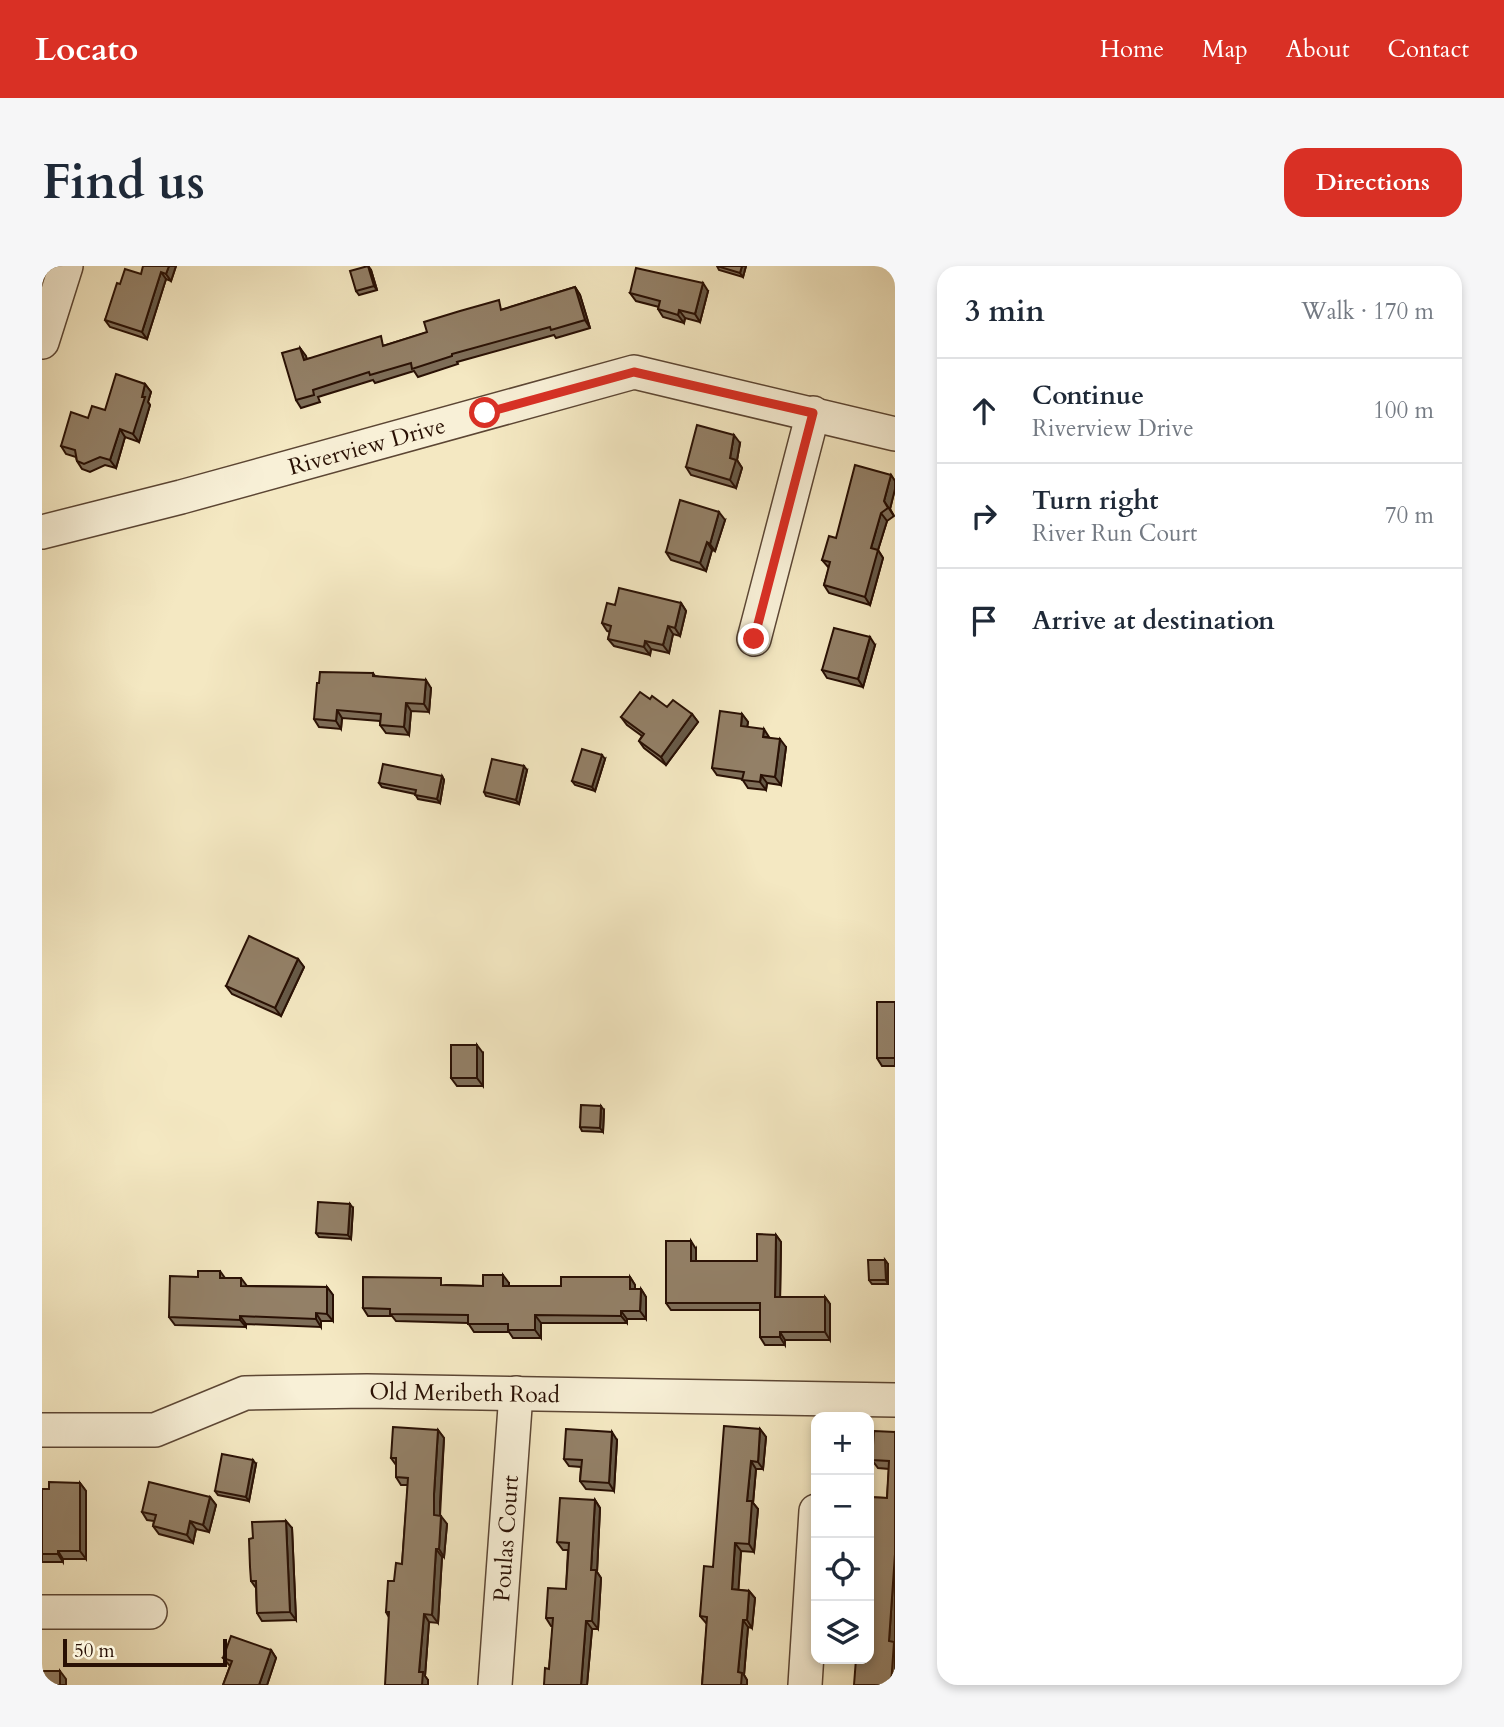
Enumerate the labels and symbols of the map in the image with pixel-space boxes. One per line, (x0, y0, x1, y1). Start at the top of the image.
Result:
route start (469, 397, 500, 428)
street label: Riverview Drive (285, 410, 449, 483)
route end (738, 623, 769, 654)
street label: Old Meribeth Road (369, 1376, 561, 1410)
street label: Poulas Court (486, 1474, 526, 1603)
scale bar (63, 1636, 228, 1668)

